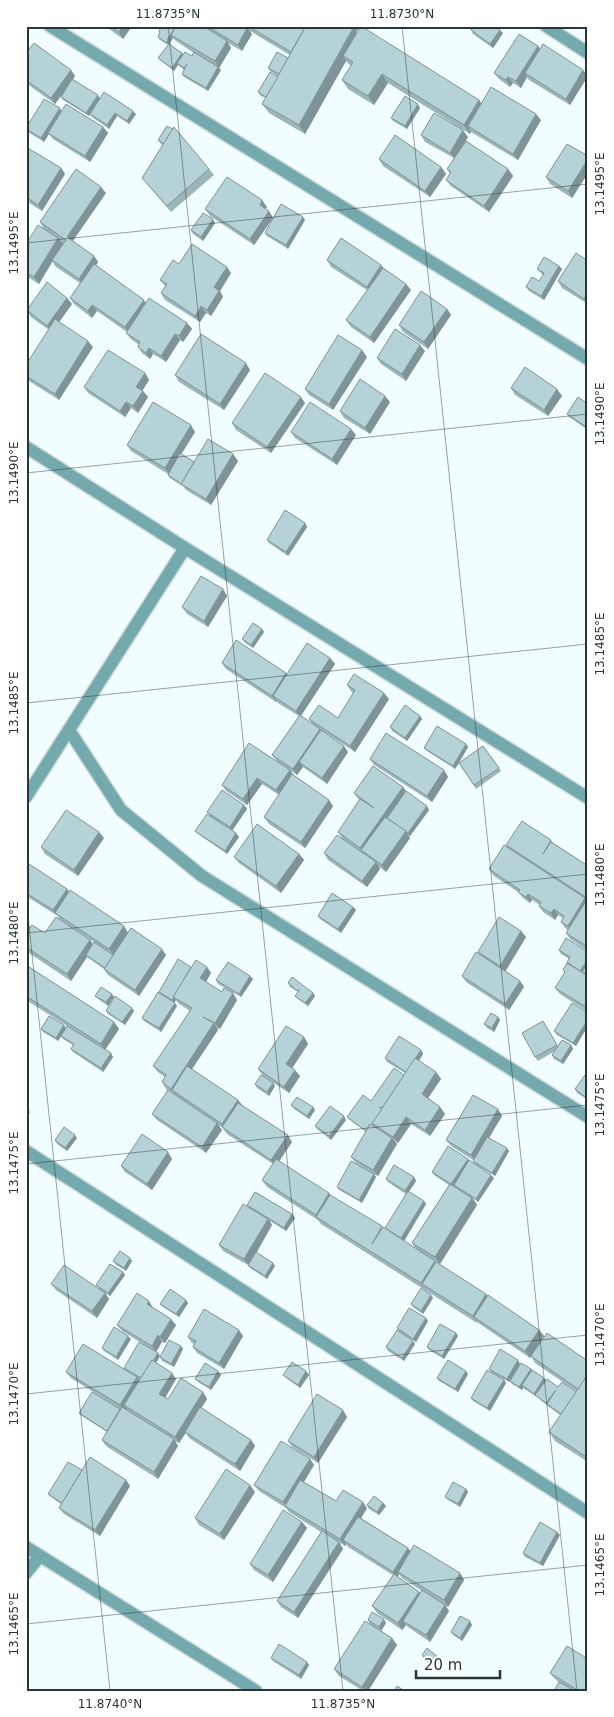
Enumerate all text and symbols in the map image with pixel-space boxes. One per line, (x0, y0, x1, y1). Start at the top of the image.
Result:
text: 11.8735°N (136, 7, 200, 21)
text: 11.8730°N (370, 7, 434, 21)
text: 13.1495°E (593, 152, 607, 216)
text: 13.1495°E (7, 211, 21, 275)
text: 13.1490°E (593, 382, 607, 446)
text: 13.1490°E (7, 441, 21, 505)
text: 13.1485°E (593, 612, 607, 676)
text: 13.1485°E (7, 671, 21, 735)
text: 13.1480°E (593, 843, 607, 907)
text: 13.1480°E (7, 901, 21, 965)
text: 13.1475°E (593, 1073, 607, 1137)
text: 13.1475°E (7, 1131, 21, 1195)
text: 13.1470°E (593, 1303, 607, 1367)
text: 13.1470°E (7, 1362, 21, 1426)
text: 13.1465°E (593, 1533, 607, 1597)
text: 13.1465°E (7, 1592, 21, 1656)
scale bar (416, 1647, 500, 1679)
text: 20 m (424, 1656, 462, 1674)
text: 11.8740°N (78, 1697, 142, 1711)
text: 11.8735°N (311, 1697, 375, 1711)

